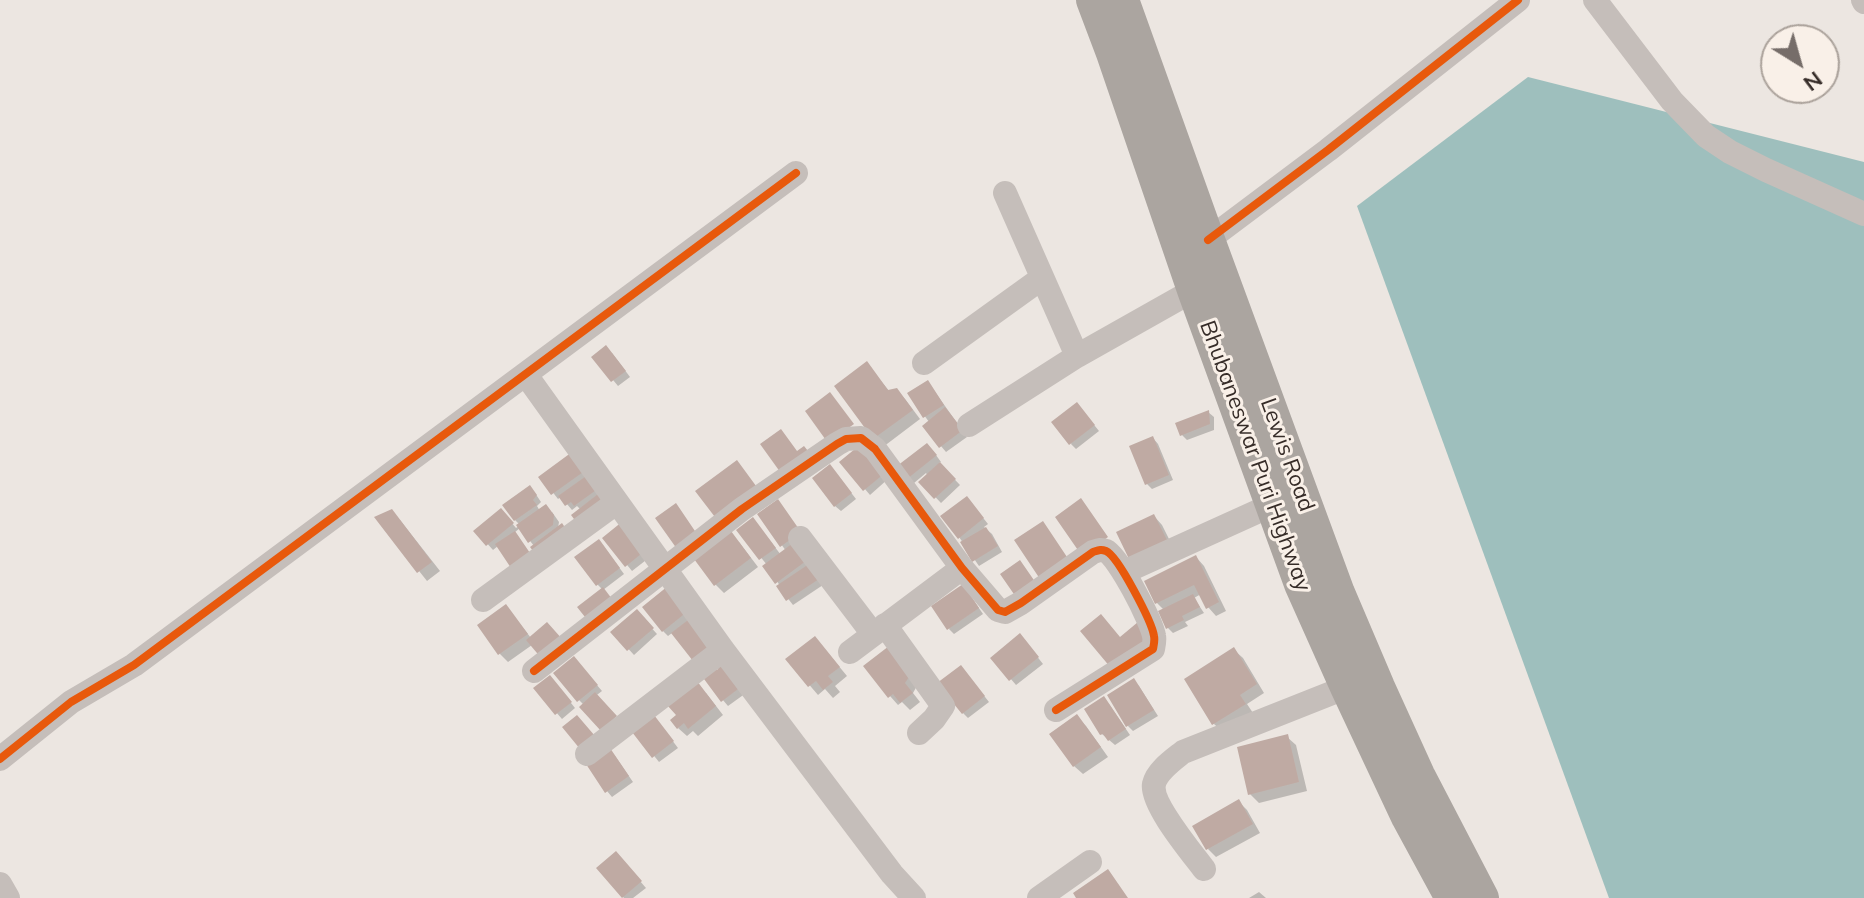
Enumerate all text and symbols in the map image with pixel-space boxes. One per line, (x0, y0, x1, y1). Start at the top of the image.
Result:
north arrow (1760, 24, 1840, 104)
text: N (1798, 65, 1828, 98)
street label: Bhubaneswar Puri Highway (1194, 317, 1316, 595)
street label: Lewis Road (1254, 395, 1320, 515)

